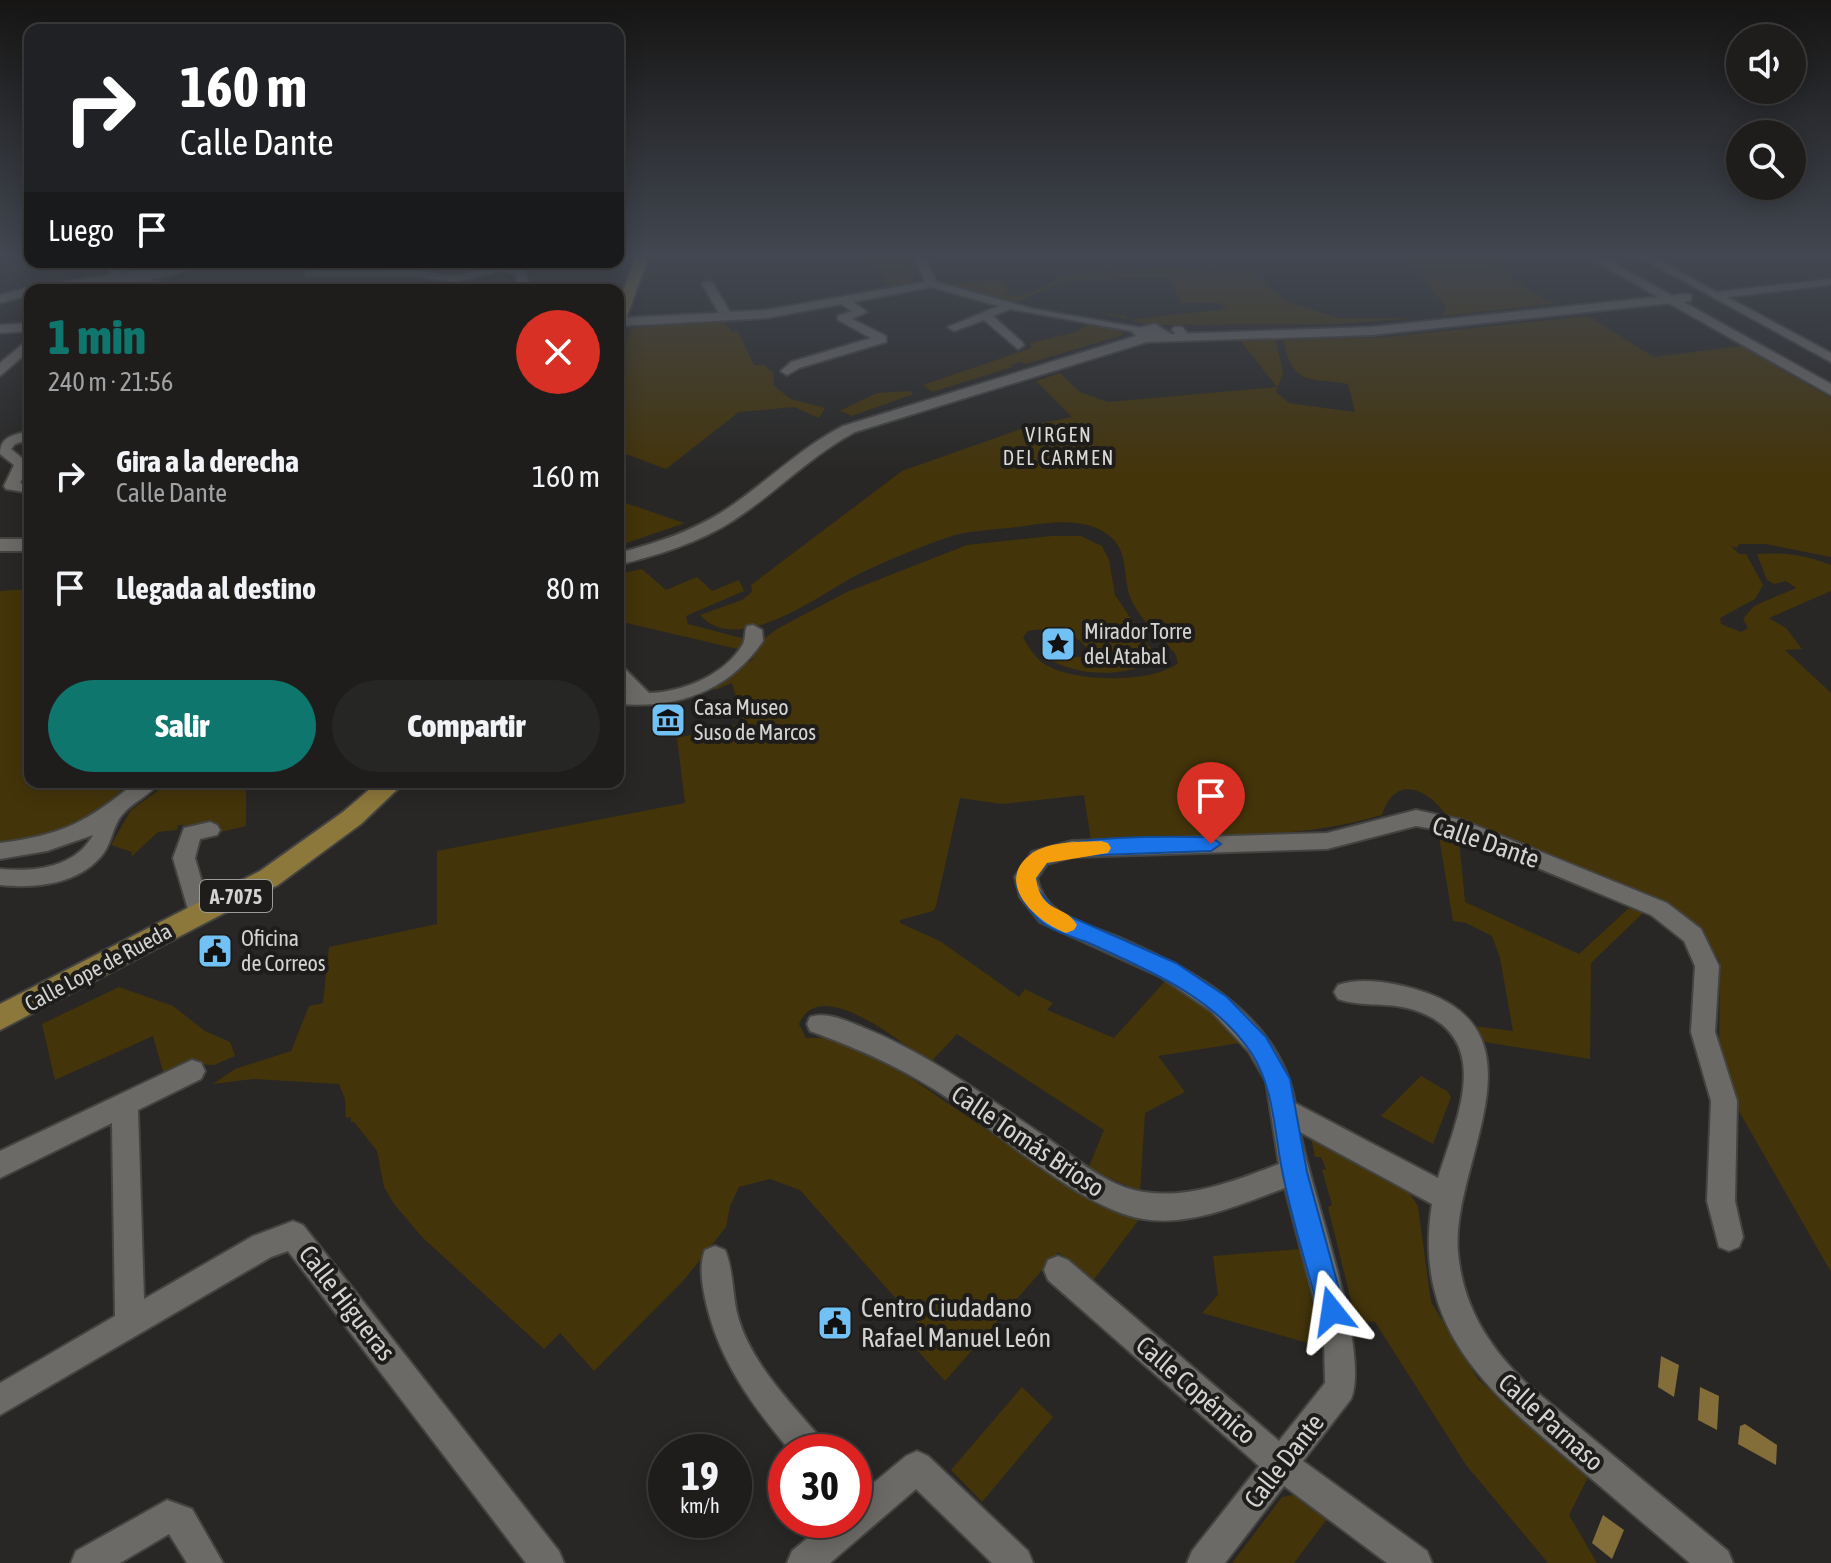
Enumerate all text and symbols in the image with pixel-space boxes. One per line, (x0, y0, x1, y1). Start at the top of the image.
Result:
map controls (1726, 24, 1806, 200)
button: sound (1726, 24, 1806, 104)
text: 160 m (180, 55, 307, 119)
icon: right (48, 56, 152, 160)
button: search (1726, 120, 1806, 200)
text: Calle Dante (180, 121, 334, 163)
icon: arrive (130, 208, 174, 252)
text: Luego (48, 213, 114, 247)
text: 1 min (48, 309, 146, 364)
button: close (516, 310, 600, 394)
text: 240 m · 21:56 (48, 367, 173, 397)
district label: VIRGEN DEL CARMEN (1003, 423, 1115, 469)
text: Gira a la derecha (116, 444, 299, 478)
icon: right (48, 454, 92, 498)
text: 160 m (532, 459, 600, 493)
text: Calle Dante (116, 478, 227, 508)
icon: arrive (48, 566, 92, 610)
text: Llegada al destino (116, 571, 316, 605)
text: 80 m (546, 571, 600, 605)
place label: Mirador Torre del Atabal (1084, 618, 1192, 669)
place icon: Mirador Torre del Atabal (1039, 625, 1077, 663)
button: Salir (48, 680, 316, 772)
button: Compartir (332, 680, 600, 772)
place label: Casa Museo Suso de Marcos (694, 694, 816, 745)
museum icon: Casa Museo Suso de Marcos (649, 701, 687, 739)
pin (1177, 762, 1245, 844)
icon: arrive (1189, 774, 1233, 818)
street label: Calle Dante (1429, 810, 1543, 874)
road number: A-7075 (200, 880, 272, 912)
street label: Calle Lope de Rueda (20, 917, 176, 1017)
place label: Oficina de Correos (241, 925, 326, 976)
public building icon: Oficina de Correos (196, 932, 234, 970)
street label: Calle Tomás Brioso (946, 1079, 1110, 1203)
street label: Calle Higueras (293, 1239, 401, 1367)
position arrow (1290, 1269, 1374, 1353)
place label: Centro Ciudadano Rafael Manuel León (861, 1293, 1051, 1353)
public building icon: Centro Ciudadano Rafael Manuel León (816, 1304, 854, 1342)
street label: Calle Copérnico (1130, 1330, 1262, 1450)
street label: Calle Parnaso (1492, 1367, 1610, 1477)
street label: Calle Dante (1238, 1408, 1330, 1514)
speed limit sign: 30 (768, 1434, 872, 1538)
text: 19 (681, 1453, 719, 1498)
text: km/h (680, 1494, 720, 1517)

